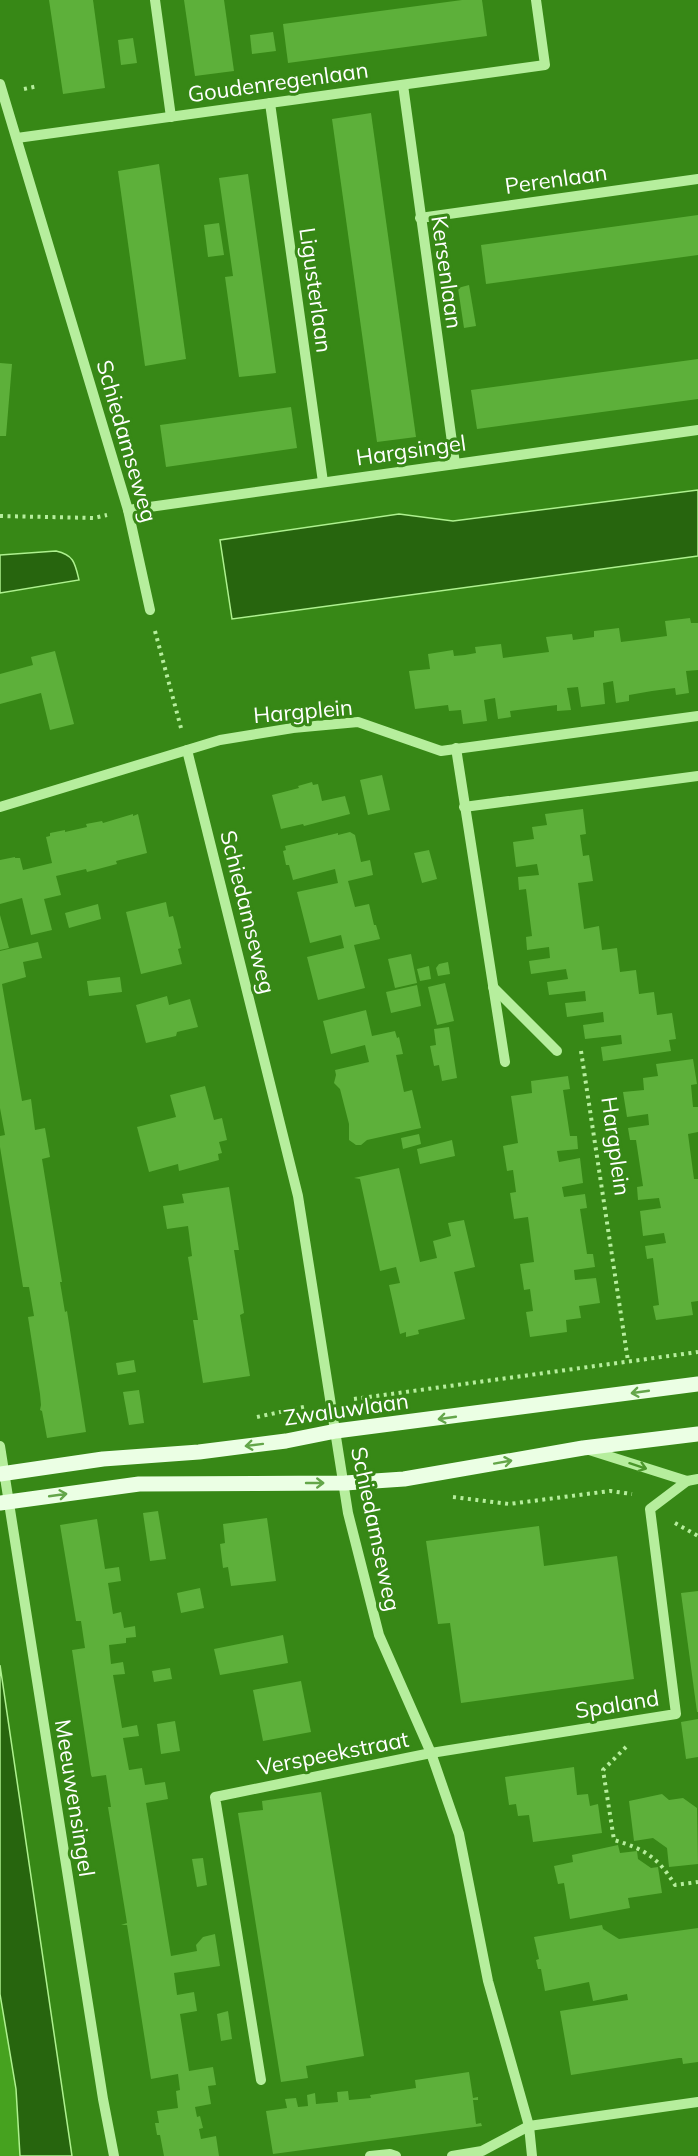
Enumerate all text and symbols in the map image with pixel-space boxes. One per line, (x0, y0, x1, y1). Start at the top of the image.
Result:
street label: Goudenregenlaan (186, 55, 370, 109)
street label: Perenlaan (503, 158, 609, 200)
street label: Kersenlaan (425, 214, 469, 330)
street label: Ligusterlaan (293, 226, 339, 354)
street label: Schiedamseweg (90, 357, 164, 525)
street label: Hargsingel (354, 428, 468, 472)
street label: Hargplein (252, 693, 354, 729)
street label: Schiedamseweg (214, 827, 282, 997)
street label: Hargplein (595, 1095, 637, 1197)
street label: Zwaluwlaan (282, 1386, 410, 1432)
one-way arrow (631, 1387, 650, 1398)
one-way arrow (437, 1413, 457, 1424)
one-way arrow (244, 1439, 264, 1450)
street label: Schiedamseweg (345, 1444, 407, 1614)
one-way arrow (493, 1456, 513, 1467)
one-way arrow (628, 1461, 647, 1472)
one-way arrow (305, 1477, 325, 1489)
one-way arrow (48, 1490, 67, 1501)
street label: Spaland (573, 1684, 661, 1724)
street label: Meeuwensingel (49, 1717, 101, 1879)
street label: Verspeekstraat (255, 1725, 411, 1781)

